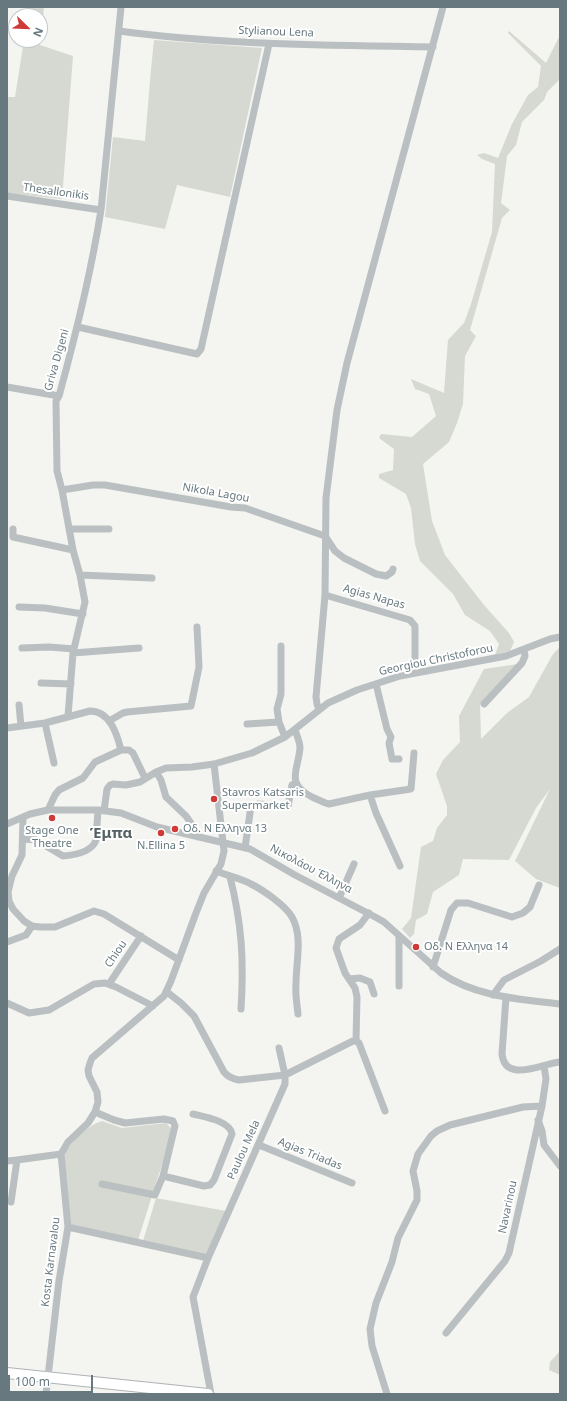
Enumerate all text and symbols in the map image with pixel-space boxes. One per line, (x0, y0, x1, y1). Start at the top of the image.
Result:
north arrow (8, 8, 48, 48)
street label: Stylianou Lena (238, 24, 314, 40)
text: N (30, 25, 47, 40)
street label: Thesallonikis (22, 181, 90, 203)
street label: Griva Digeni (42, 328, 72, 392)
street label: Nikola Lagou (181, 481, 251, 505)
street label: Agias Napas (342, 582, 406, 612)
street label: Georgiou Christoforou (378, 641, 494, 679)
place label: Stavros Katsaris Supermarket (222, 786, 304, 812)
marker: Stavros Katsaris Supermarket (209, 794, 219, 804)
marker: Stage One Theatre (47, 813, 57, 823)
place label: Οδ. Ν Ελληνα 13 (183, 822, 267, 836)
place label: Stage One Theatre (25, 824, 79, 850)
marker: Οδ. Ν Ελληνα 13 (170, 824, 180, 834)
district label: Έμπα (90, 825, 132, 843)
marker: N.Ellina 5 (156, 828, 166, 838)
place label: N.Ellina 5 (137, 839, 185, 853)
street label: Νικολάου Έλληνα (268, 842, 354, 896)
street label: Chiou (102, 938, 130, 970)
place label: Οδ. Ν Ελληνα 14 (424, 940, 508, 954)
marker: Οδ. Ν Ελληνα 14 (411, 942, 421, 952)
street label: Paulou Mela (225, 1118, 263, 1182)
street label: Agias Triadas (276, 1135, 344, 1173)
street label: Navarinou (496, 1179, 520, 1235)
street label: Kosta Karnavalou (39, 1216, 63, 1308)
scale bar (10, 1367, 95, 1393)
text: 100 m (15, 1373, 50, 1390)

